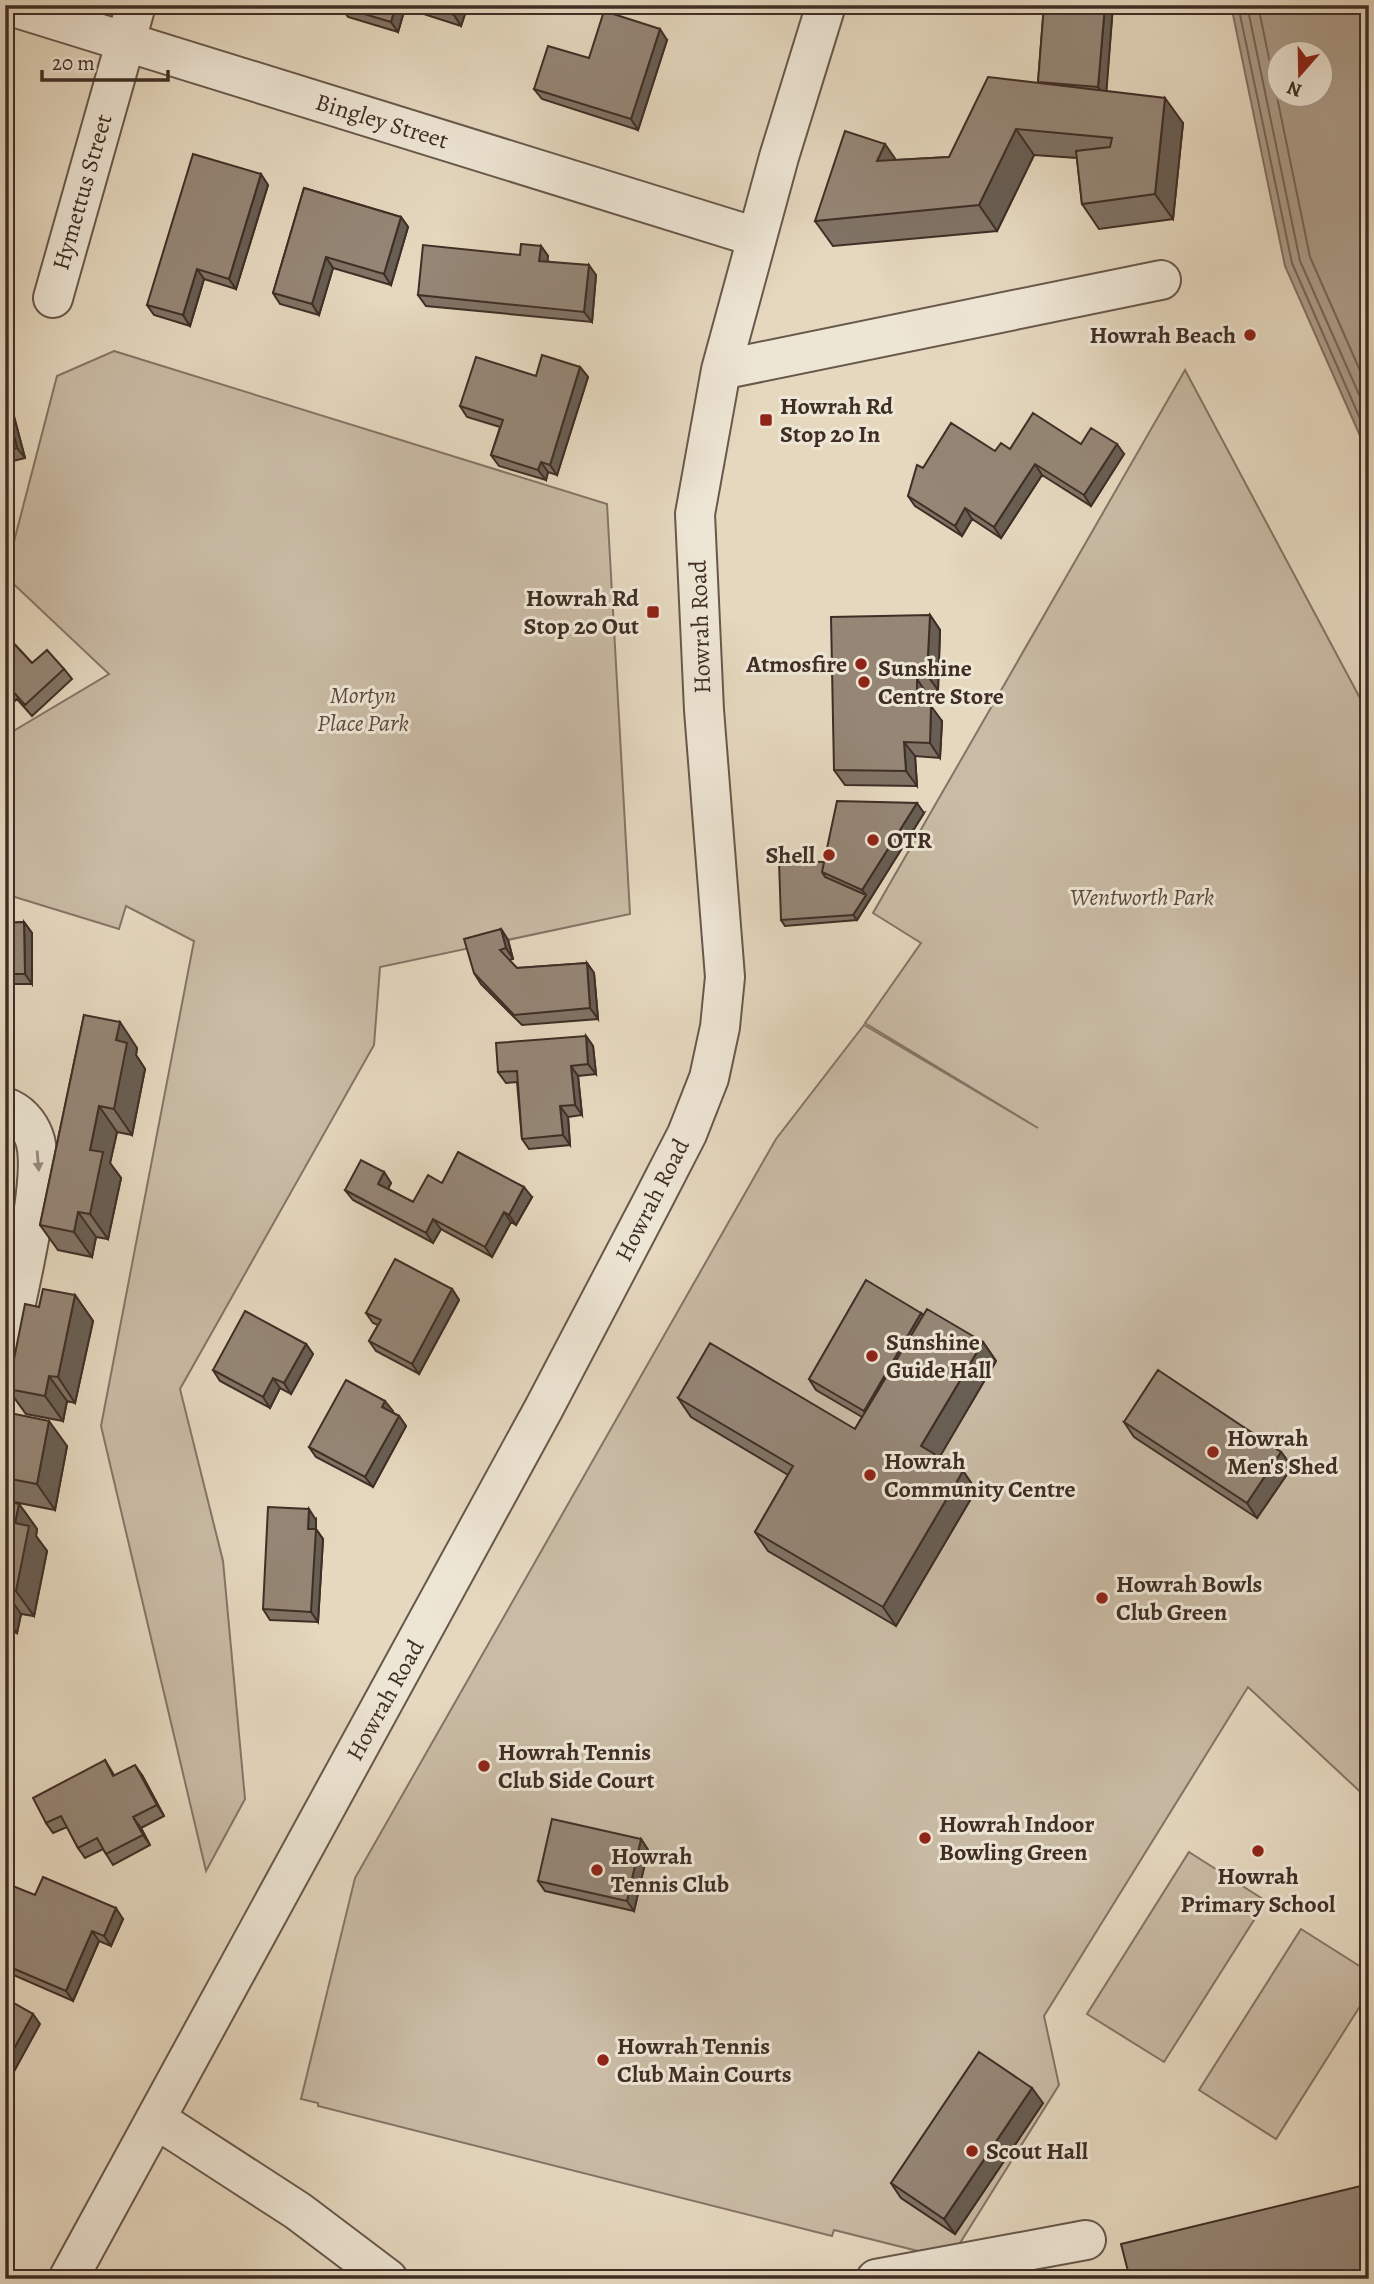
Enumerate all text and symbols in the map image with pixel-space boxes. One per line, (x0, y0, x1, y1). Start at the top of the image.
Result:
scale bar (42, 38, 168, 82)
north arrow (1266, 38, 1336, 108)
text: 20 m (52, 49, 95, 77)
text: N (1283, 74, 1305, 104)
street label: Bingley Street (312, 86, 452, 156)
street label: Hymettus Street (44, 110, 120, 274)
place label: Howrah Beach (1090, 319, 1236, 351)
marker: Howrah Beach (1242, 327, 1258, 343)
place label: Howrah Rd Stop 20 In (780, 390, 893, 450)
marker: Howrah Rd Stop 20 In (758, 412, 774, 428)
street label: Howrah Road (682, 559, 718, 694)
place label: Howrah Rd Stop 20 Out (524, 582, 639, 642)
marker: Howrah Rd Stop 20 Out (645, 604, 661, 620)
place label: Atmosfire (745, 648, 847, 680)
place label: Sunshine Centre Store (878, 652, 1004, 712)
marker: Atmosfire (853, 656, 869, 672)
marker: Sunshine Centre Store (856, 674, 872, 690)
park label: Mortyn Place Park (317, 679, 409, 739)
place label: OTR (887, 824, 933, 856)
marker: OTR (865, 832, 881, 848)
place label: Shell (766, 839, 816, 871)
marker: Shell (821, 847, 837, 863)
park label: Wentworth Park (1070, 881, 1215, 913)
street label: Howrah Road (607, 1133, 697, 1267)
one-way arrow (33, 1151, 44, 1173)
place label: Sunshine Guide Hall (886, 1326, 992, 1386)
marker: Sunshine Guide Hall (864, 1348, 880, 1364)
place label: Howrah Men's Shed (1227, 1422, 1338, 1482)
marker: Howrah Men's Shed (1205, 1444, 1221, 1460)
place label: Howrah Community Centre (884, 1445, 1076, 1505)
marker: Howrah Community Centre (862, 1467, 878, 1483)
place label: Howrah Bowls Club Green (1116, 1568, 1262, 1628)
marker: Howrah Bowls Club Green (1094, 1590, 1110, 1606)
street label: Howrah Road (339, 1634, 431, 1766)
place label: Howrah Tennis Club Side Court (498, 1736, 654, 1796)
marker: Howrah Tennis Club Side Court (476, 1758, 492, 1774)
place label: Howrah Indoor Bowling Green (939, 1808, 1094, 1868)
marker: Howrah Indoor Bowling Green (917, 1830, 933, 1846)
place label: Howrah Tennis Club (611, 1840, 729, 1900)
marker: Howrah Primary School (1250, 1843, 1266, 1859)
place label: Howrah Primary School (1181, 1860, 1336, 1920)
marker: Howrah Tennis Club (589, 1862, 605, 1878)
place label: Howrah Tennis Club Main Courts (617, 2030, 792, 2090)
marker: Howrah Tennis Club Main Courts (595, 2052, 611, 2068)
place label: Scout Hall (986, 2135, 1089, 2167)
marker: Scout Hall (964, 2143, 980, 2159)

